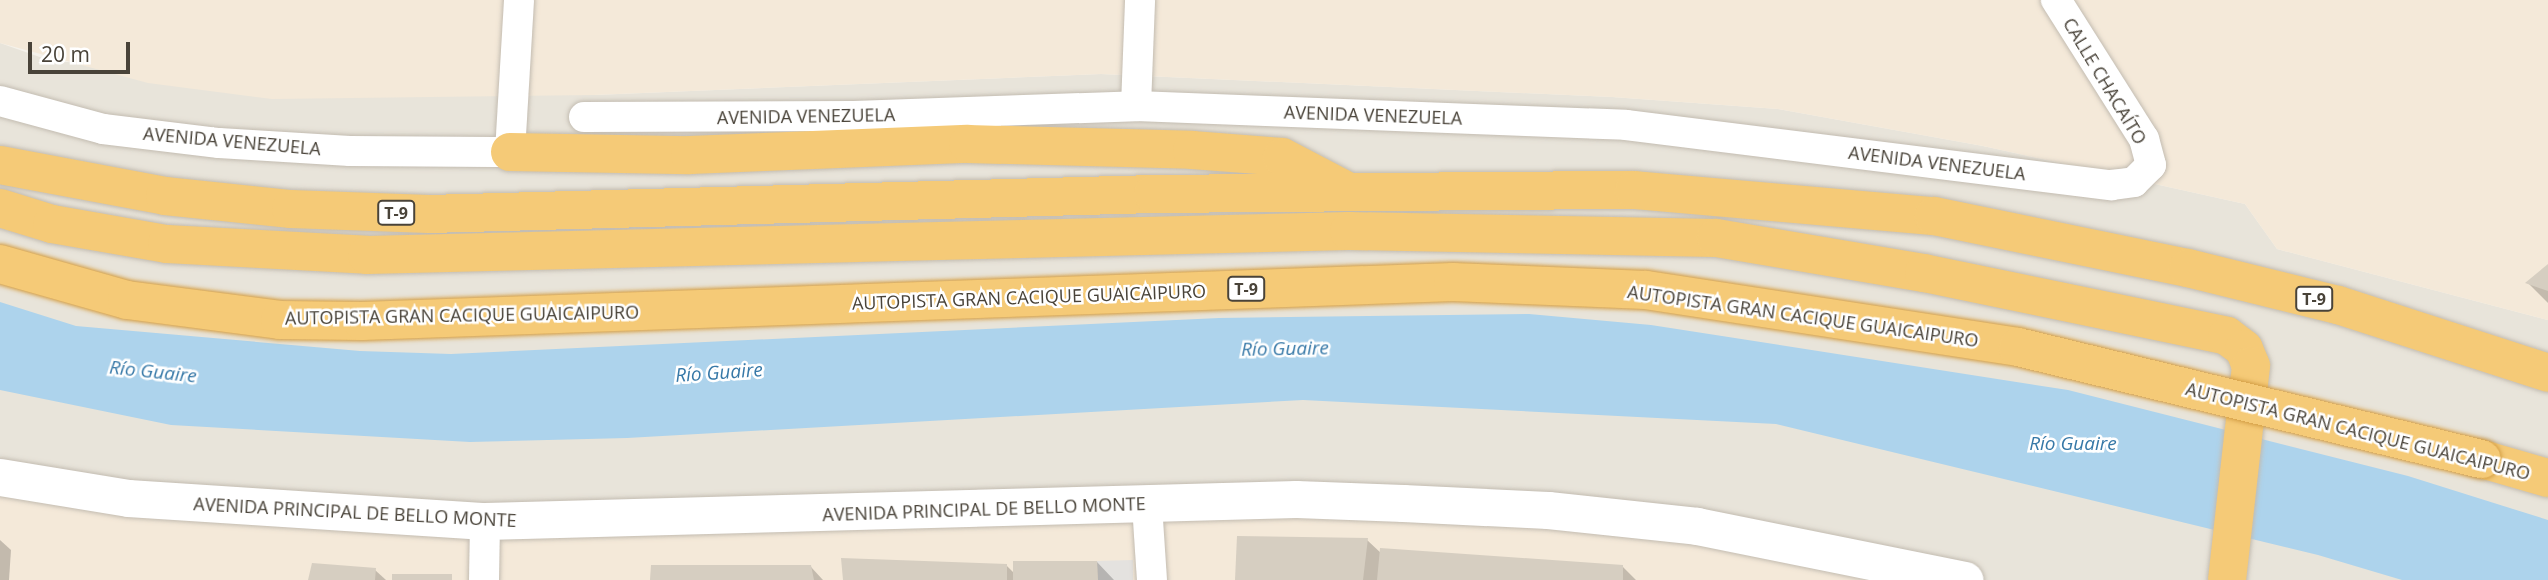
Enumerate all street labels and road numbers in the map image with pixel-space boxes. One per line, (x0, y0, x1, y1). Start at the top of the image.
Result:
street label: CALLE CHACAÍTO (2059, 14, 2151, 148)
street label: AVENIDA VENEZUELA (1284, 101, 1462, 129)
street label: AVENIDA VENEZUELA (717, 104, 895, 128)
street label: AVENIDA VENEZUELA (142, 122, 322, 160)
street label: AVENIDA VENEZUELA (1847, 141, 2027, 185)
road number: T-9 (377, 200, 415, 226)
road number: T-9 (1227, 276, 1265, 302)
street label: AUTOPISTA GRAN CACIQUE GUAICAIPURO (852, 280, 1206, 314)
street label: AUTOPISTA GRAN CACIQUE GUAICAIPURO (1626, 281, 1980, 351)
road number: T-9 (2295, 286, 2333, 312)
street label: AUTOPISTA GRAN CACIQUE GUAICAIPURO (285, 301, 639, 329)
street label: AUTOPISTA GRAN CACIQUE GUAICAIPURO (2184, 378, 2532, 484)
street label: AVENIDA PRINCIPAL DE BELLO MONTE (193, 493, 517, 531)
street label: AVENIDA PRINCIPAL DE BELLO MONTE (822, 493, 1146, 525)

